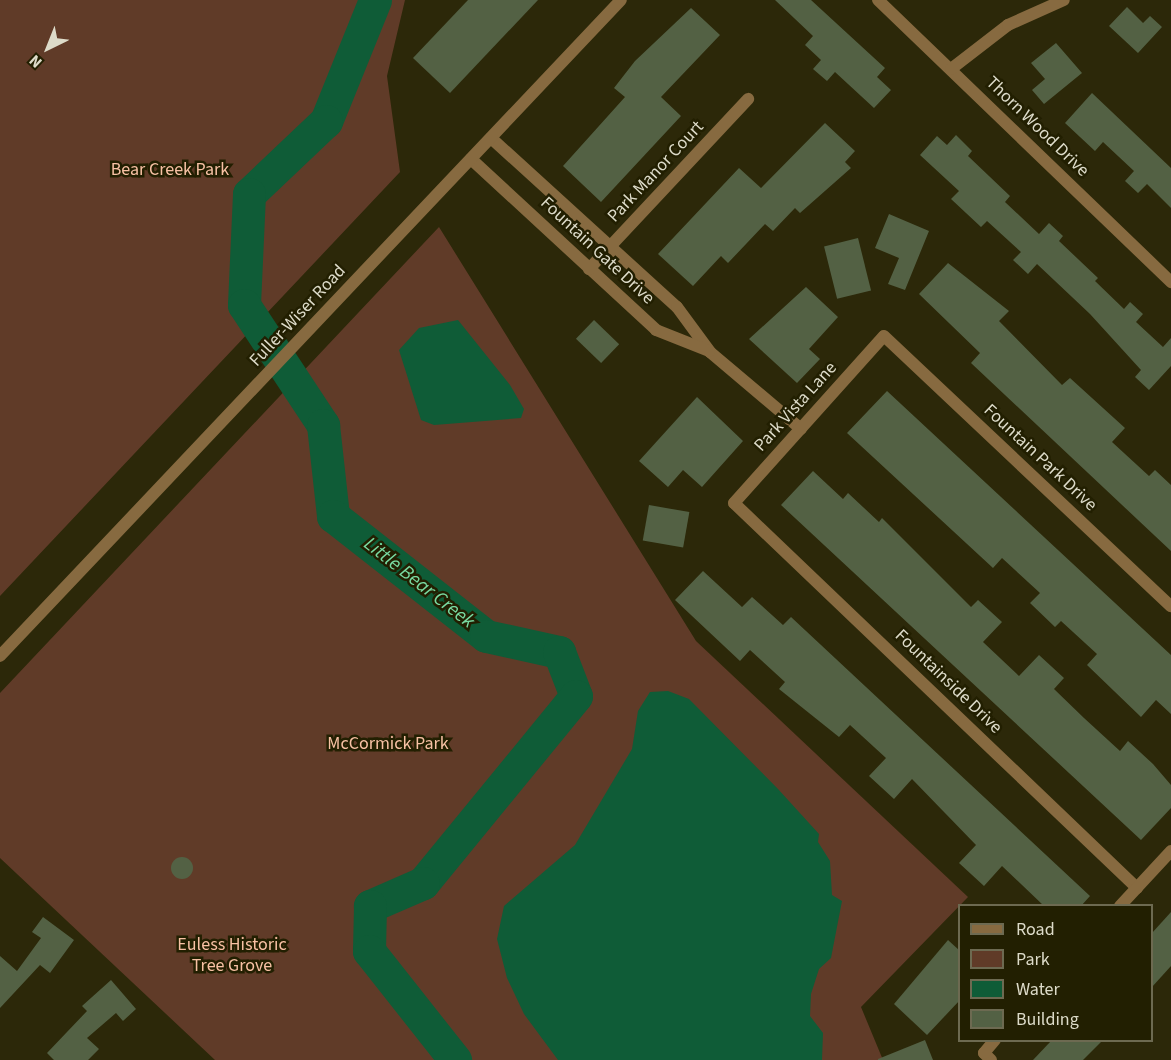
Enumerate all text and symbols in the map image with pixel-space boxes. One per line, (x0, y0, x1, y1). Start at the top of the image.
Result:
north arrow (18, 18, 78, 78)
text: N (24, 49, 47, 73)
street label: Thorn Wood Drive (981, 72, 1093, 182)
street label: Park Manor Court (603, 117, 709, 227)
park label: Bear Creek Park (111, 159, 229, 181)
street label: Fountain Gate Drive (536, 193, 658, 309)
street label: Fuller-Wiser Road (245, 261, 351, 371)
street label: Park Vista Lane (750, 358, 842, 456)
street label: Fountain Park Drive (979, 400, 1101, 516)
water label: Little Bear Creek (359, 532, 479, 634)
street label: Fountainside Drive (890, 625, 1006, 739)
park label: McCormick Park (327, 733, 449, 755)
legend (958, 904, 1153, 1042)
text: Road (1016, 917, 1055, 942)
park label: Euless Historic Tree Grove (177, 935, 287, 978)
text: Park (1016, 947, 1050, 972)
text: Water (1016, 977, 1060, 1002)
text: Building (1016, 1007, 1079, 1032)

